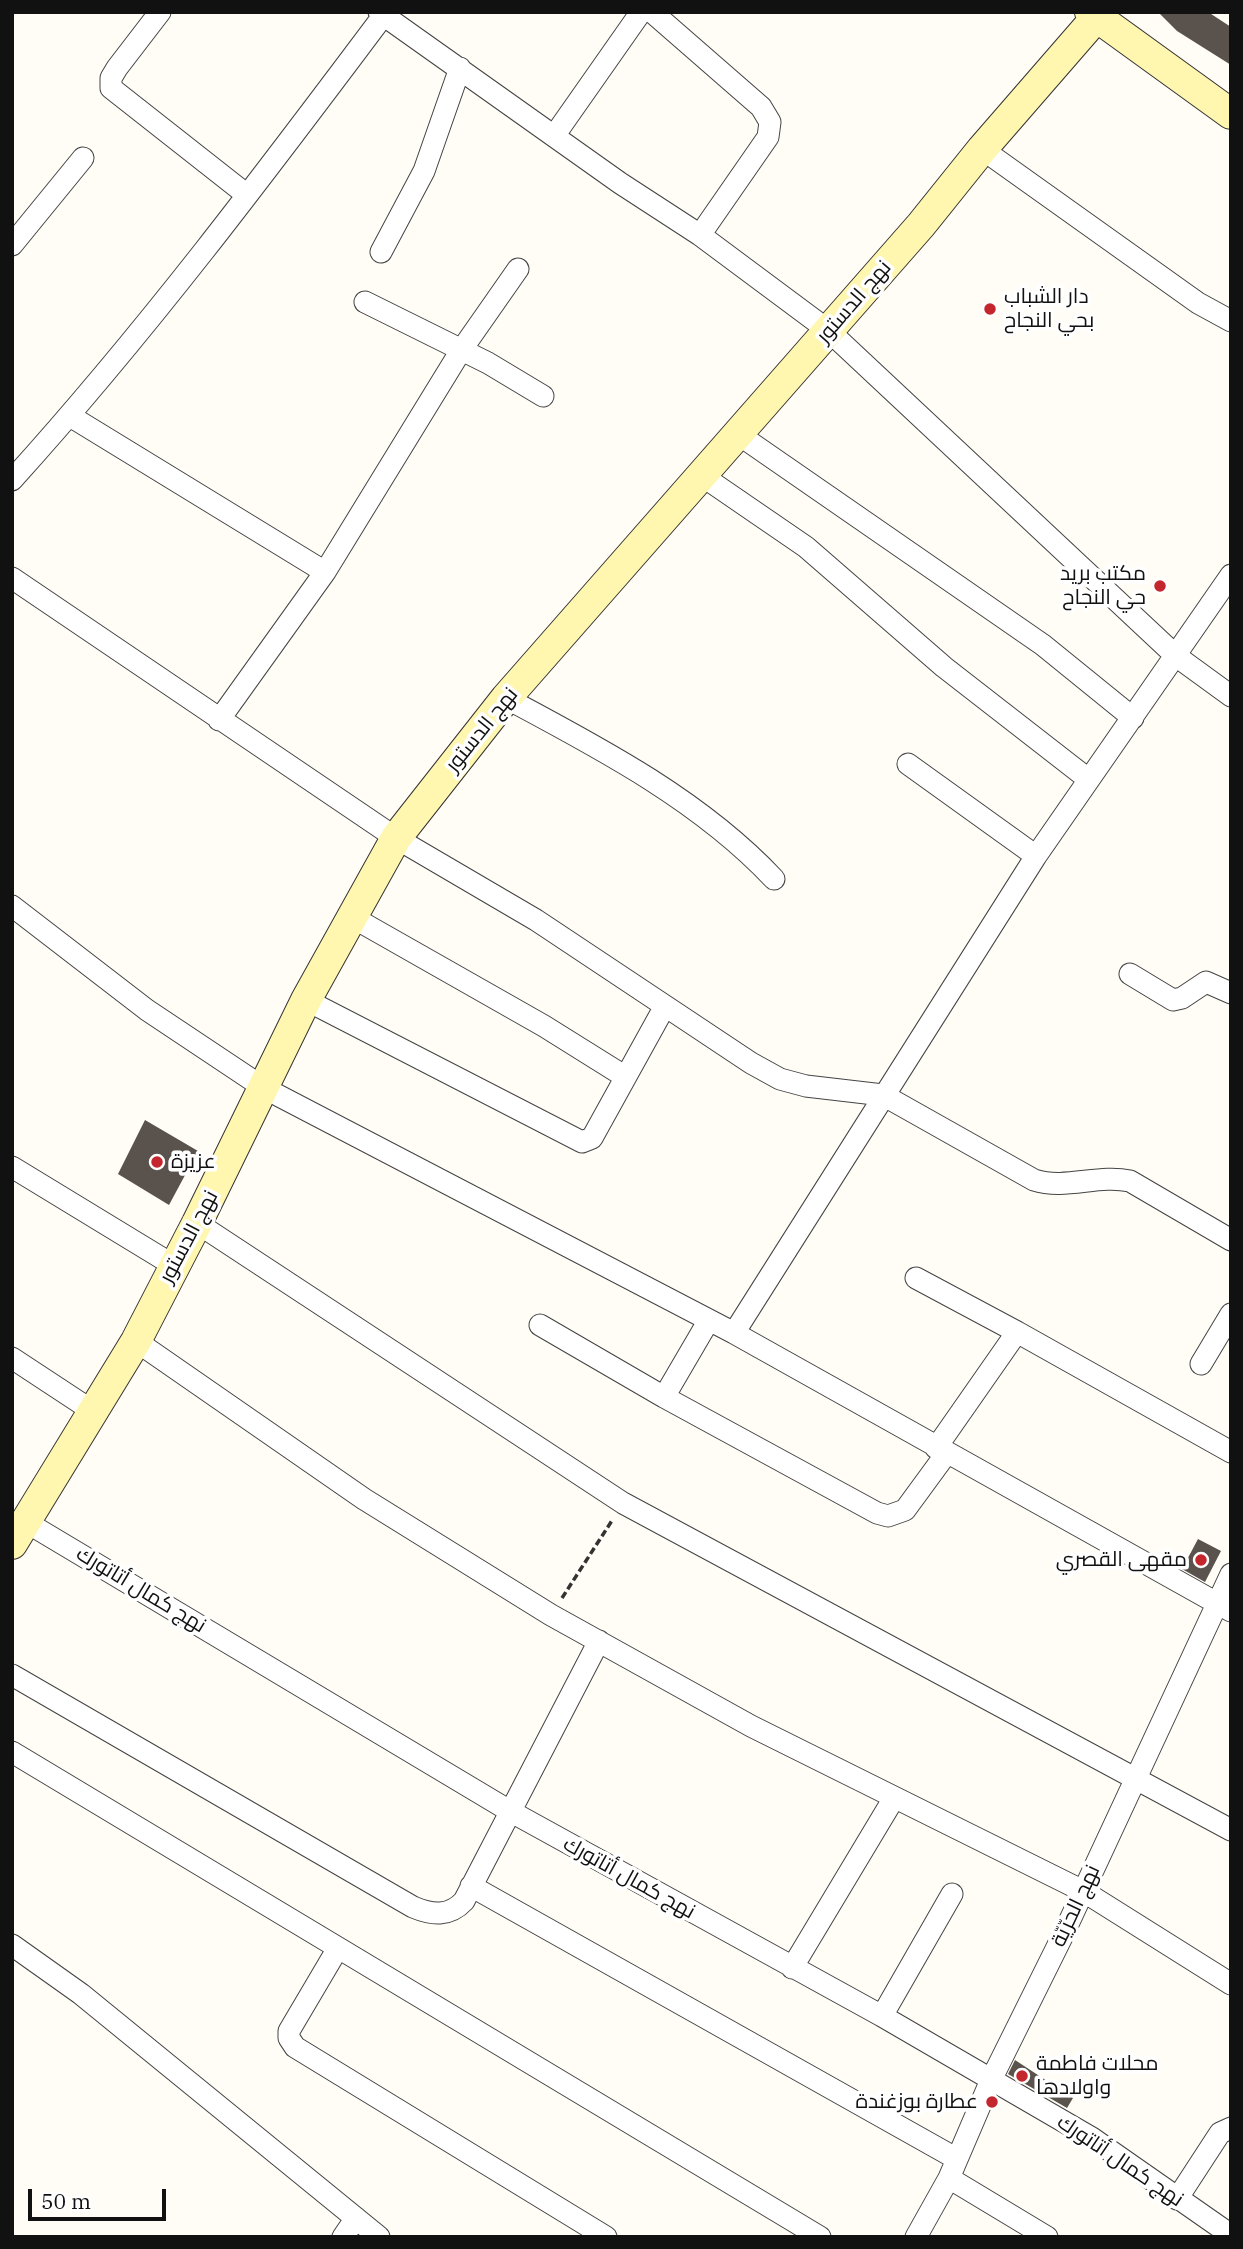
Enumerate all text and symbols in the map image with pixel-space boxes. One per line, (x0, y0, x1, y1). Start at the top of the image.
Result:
street label: نهج الدستور (811, 255, 897, 349)
place label: دار الشباب بحي النجاح (1004, 284, 1094, 334)
marker: دار الشباب بحي النجاح (982, 301, 998, 317)
place label: مكتب بريد حي النجاح (1060, 561, 1146, 611)
marker: مكتب بريد حي النجاح (1152, 578, 1168, 594)
street label: نهج الدستور (440, 683, 524, 777)
place label: عزيزة (171, 1149, 216, 1175)
marker: عزيزة (149, 1154, 165, 1170)
street label: نهج الدستور (154, 1186, 224, 1288)
street label: نهج كمال أتاتورك (71, 1541, 211, 1639)
place label: مقهى القصري (1056, 1547, 1187, 1573)
marker: مقهى القصري (1193, 1552, 1209, 1568)
street label: نهج كمال أتاتورك (559, 1831, 699, 1925)
street label: نهج الحرّيّة (1046, 1861, 1106, 1951)
place label: محلات فاطمة واولادها (1036, 2051, 1159, 2101)
marker: محلات فاطمة واولادها (1014, 2068, 1030, 2084)
place label: عطارة بوزغندة (856, 2089, 978, 2115)
marker: عطارة بوزغندة (984, 2094, 1000, 2110)
street label: نهج كمال أتاتورك (1052, 2109, 1188, 2213)
scale bar (32, 2176, 170, 2220)
text: 50 m (41, 2187, 91, 2215)

